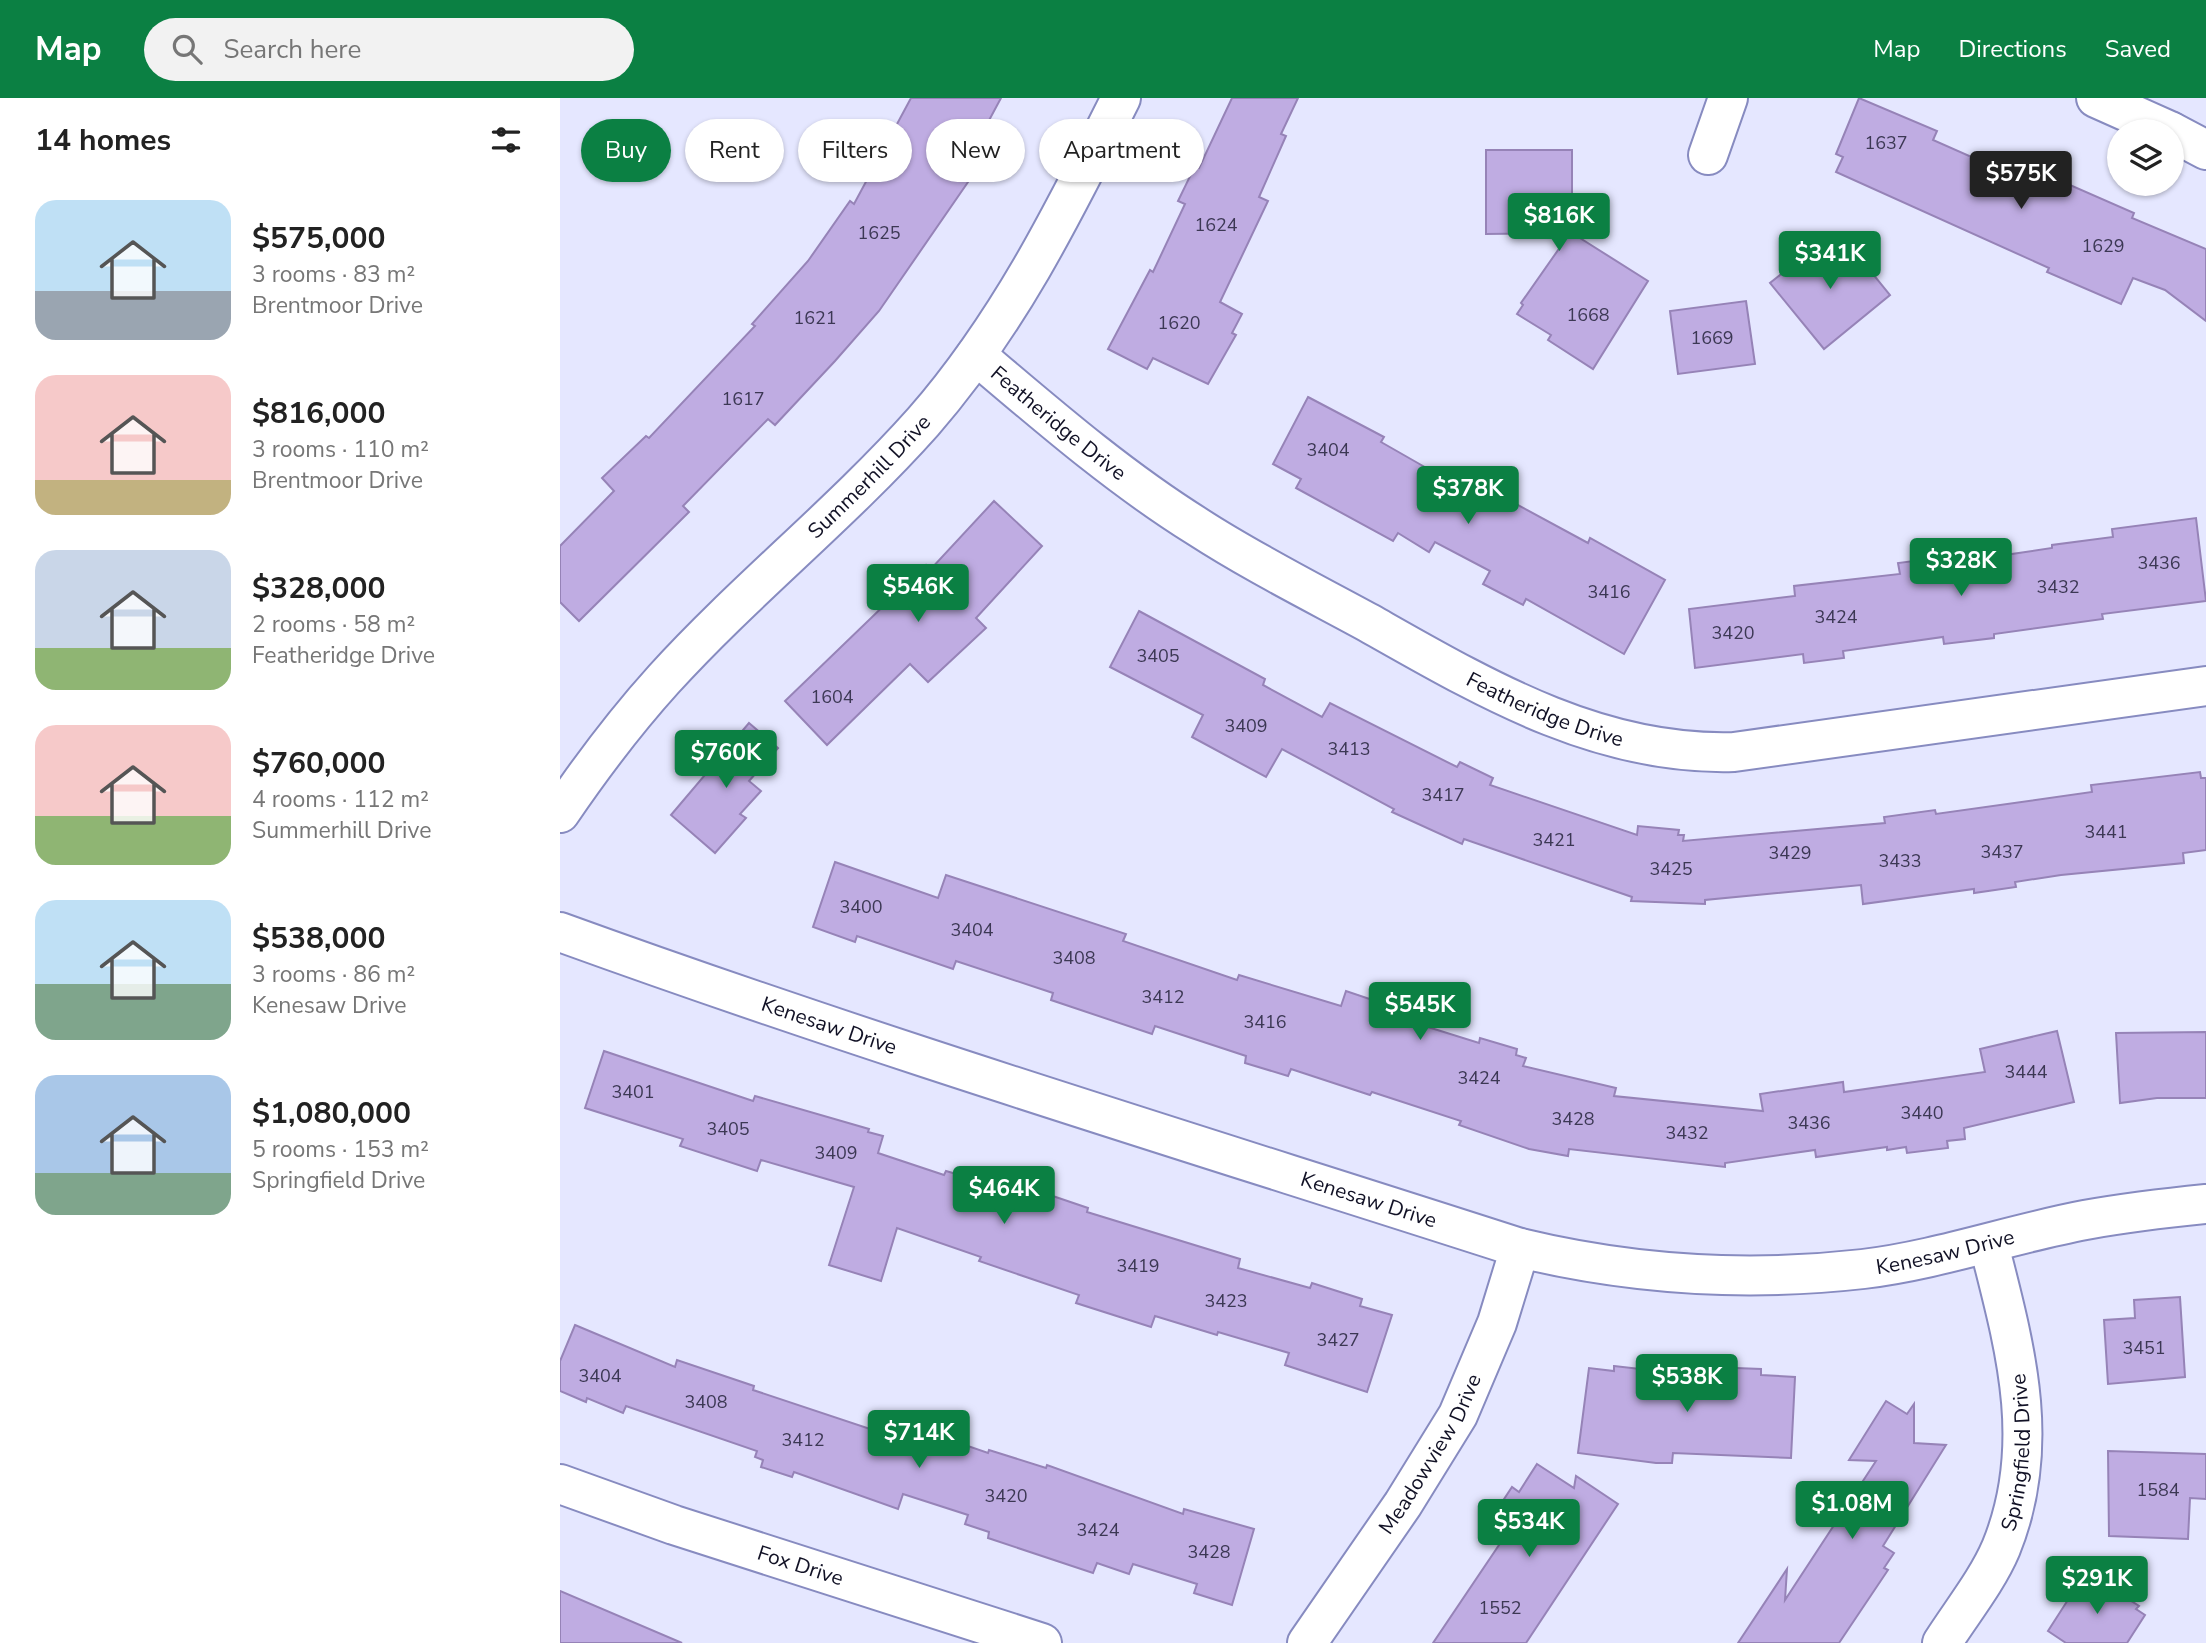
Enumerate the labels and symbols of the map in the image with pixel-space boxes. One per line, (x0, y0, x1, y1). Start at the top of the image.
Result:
house number: 1637 (1864, 131, 1908, 155)
pin: $575K (1972, 152, 2070, 211)
pin: $816K (1510, 194, 1608, 253)
house number: 1624 (1194, 213, 1238, 237)
house number: 1625 (857, 221, 901, 245)
pin: $341K (1781, 232, 1879, 291)
house number: 1629 (2081, 234, 2125, 258)
house number: 1668 (1566, 303, 1610, 327)
house number: 1621 (793, 306, 837, 330)
house number: 1620 (1157, 311, 1201, 335)
house number: 1669 (1690, 326, 1734, 350)
street label: Featheridge Drive (985, 359, 1132, 487)
house number: 1617 (721, 387, 765, 411)
street label: Summerhill Drive (802, 409, 937, 545)
house number: 3404 (1306, 438, 1350, 462)
pin: $378K (1419, 466, 1517, 526)
pin: $328K (1912, 538, 2010, 598)
house number: 3436 (2137, 551, 2181, 575)
pin: $546K (869, 564, 967, 624)
house number: 3432 (2036, 575, 2080, 599)
house number: 3416 (1587, 580, 1631, 604)
house number: 3424 (1814, 605, 1858, 629)
house number: 3420 (1711, 621, 1755, 645)
house number: 3405 (1136, 644, 1180, 668)
street label: Featheridge Drive (1462, 665, 1626, 753)
house number: 1604 (810, 685, 854, 709)
house number: 3409 (1224, 714, 1268, 738)
pin: $760K (677, 730, 775, 790)
house number: 3413 (1327, 737, 1371, 761)
house number: 3417 (1421, 783, 1465, 807)
house number: 3441 (2084, 820, 2128, 844)
house number: 3421 (1532, 828, 1576, 852)
house number: 3437 (1980, 840, 2024, 864)
house number: 3429 (1768, 841, 1812, 865)
house number: 3433 (1878, 849, 1922, 873)
house number: 3425 (1649, 857, 1693, 881)
house number: 3400 (839, 895, 883, 919)
house number: 3404 (950, 918, 994, 942)
house number: 3408 (1052, 946, 1096, 970)
pin: $545K (1371, 982, 1469, 1042)
house number: 3412 (1141, 985, 1185, 1009)
street label: Kenesaw Drive (758, 990, 901, 1061)
house number: 3416 (1243, 1010, 1287, 1034)
house number: 3444 (2004, 1060, 2048, 1084)
house number: 3424 (1457, 1066, 1501, 1090)
house number: 3401 (611, 1080, 655, 1104)
house number: 3440 (1900, 1101, 1944, 1125)
house number: 3428 (1551, 1107, 1595, 1131)
house number: 3436 (1787, 1111, 1831, 1135)
house number: 3405 (706, 1117, 750, 1141)
house number: 3432 (1665, 1121, 1709, 1145)
house number: 3409 (814, 1141, 858, 1165)
street label: Kenesaw Drive (1297, 1165, 1440, 1234)
pin: $464K (955, 1166, 1053, 1226)
street label: Kenesaw Drive (1874, 1223, 2017, 1281)
house number: 3419 (1116, 1254, 1160, 1278)
house number: 3423 (1204, 1289, 1248, 1313)
house number: 3427 (1316, 1328, 1360, 1352)
house number: 3451 (2122, 1336, 2166, 1360)
pin: $538K (1638, 1354, 1736, 1414)
house number: 3404 (578, 1364, 622, 1388)
street label: Meadowview Drive (1372, 1370, 1488, 1540)
street label: Springfield Drive (1994, 1372, 2037, 1534)
house number: 3408 (684, 1390, 728, 1414)
pin: $714K (870, 1410, 968, 1470)
house number: 3412 (781, 1428, 825, 1452)
house number: 1584 (2136, 1478, 2180, 1502)
pin: $1.08M (1795, 1482, 1909, 1541)
house number: 3420 (984, 1484, 1028, 1508)
pin: $534K (1480, 1500, 1578, 1559)
house number: 3424 (1076, 1518, 1120, 1542)
street label: Fox Drive (754, 1539, 847, 1592)
house number: 3428 (1187, 1540, 1231, 1564)
pin: $291K (2048, 1556, 2146, 1616)
house number: 1552 (1478, 1596, 1522, 1620)

